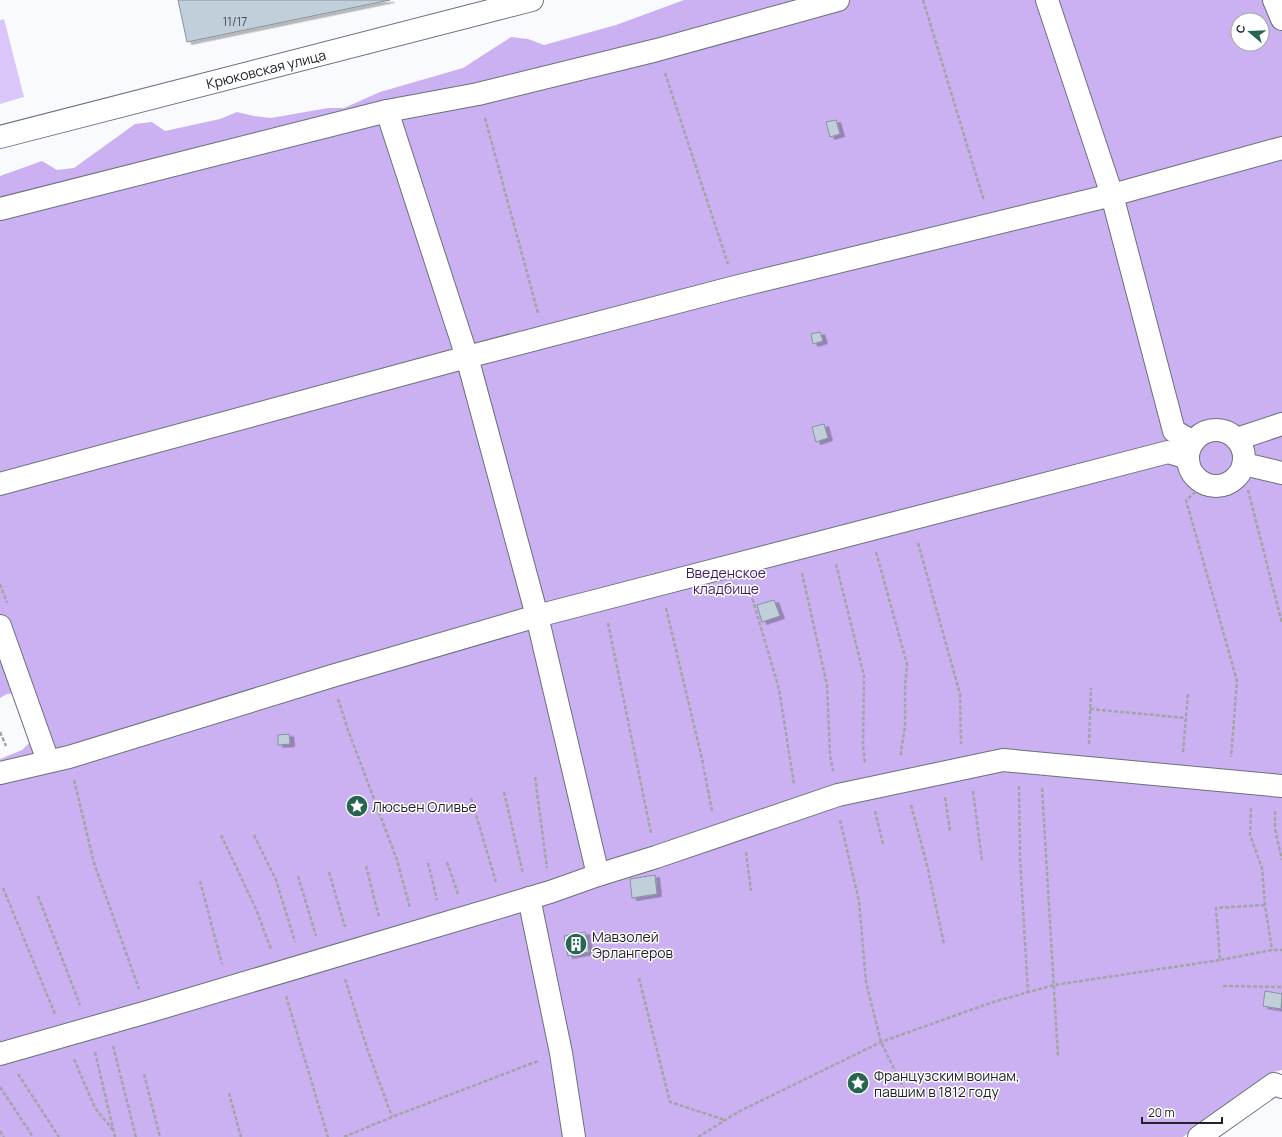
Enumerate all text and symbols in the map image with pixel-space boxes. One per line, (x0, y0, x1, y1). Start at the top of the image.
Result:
north arrow (1230, 12, 1270, 52)
house number: 11/17 (223, 13, 247, 30)
text: С (1232, 22, 1248, 35)
street label: Крюковская улица (204, 45, 328, 93)
park label: Введенское кладбище (686, 563, 766, 598)
place icon: Люсьен Оливье (344, 793, 370, 819)
place label: Люсьен Оливье (372, 797, 477, 816)
place label: Мавзолей Эрлангеров (592, 927, 673, 962)
building icon: Мавзолей Эрлангеров (563, 931, 589, 957)
place label: Французским воинам, павшим в 1812 году (874, 1066, 1020, 1101)
place icon: Французским воинам, павшим в 1812 году (845, 1070, 871, 1096)
scale bar (1142, 1099, 1222, 1125)
text: 20 m (1148, 1104, 1175, 1121)

